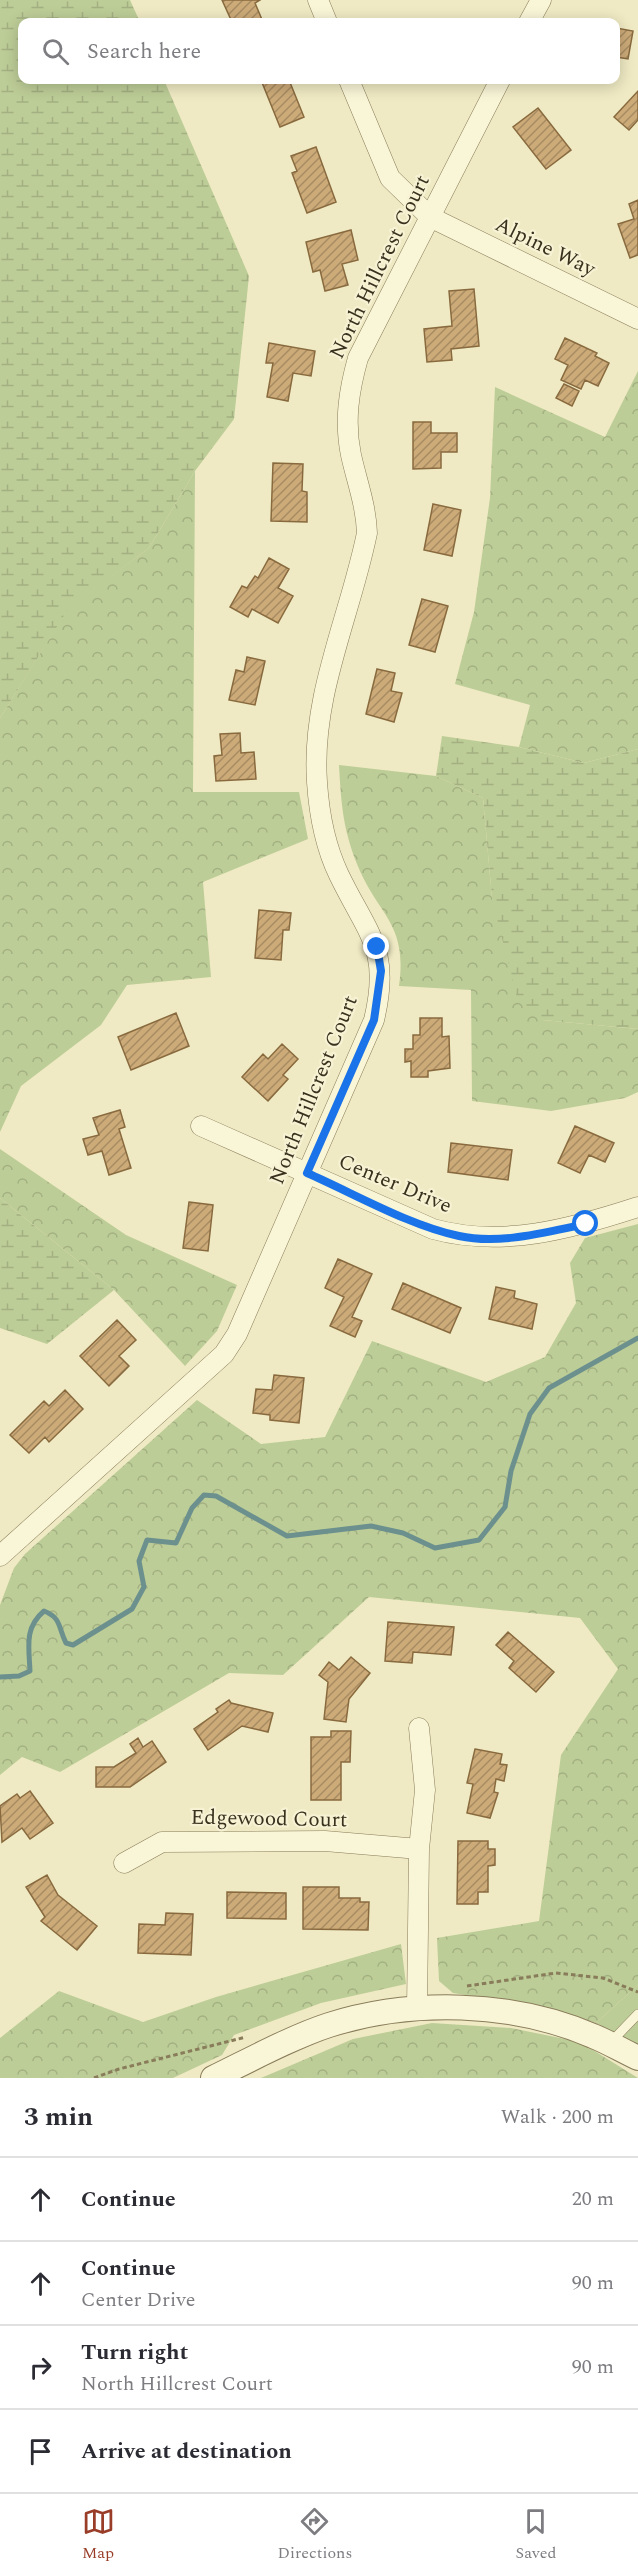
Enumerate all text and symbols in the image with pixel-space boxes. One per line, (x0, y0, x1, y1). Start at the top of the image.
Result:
search box (18, 18, 620, 84)
icon: search (39, 35, 72, 68)
text: Search here (87, 35, 201, 68)
street label: North Hillcrest Court (321, 169, 439, 365)
street label: Alpine Way (489, 209, 601, 286)
route end (363, 933, 389, 959)
street label: North Hillcrest Court (261, 991, 367, 1189)
street label: Center Drive (333, 1146, 457, 1222)
route start (572, 1210, 598, 1236)
street label: Edgewood Court (190, 1802, 348, 1836)
text: 3 min (24, 2097, 93, 2137)
text: Walk · 200 m (501, 2102, 614, 2132)
icon: ahead (24, 2183, 57, 2216)
text: Continue (81, 2183, 176, 2216)
text: 20 m (572, 2184, 614, 2214)
text: Continue (81, 2252, 176, 2285)
icon: ahead (24, 2267, 57, 2300)
text: 90 m (572, 2268, 614, 2298)
text: Center Drive (81, 2285, 196, 2315)
text: Turn right (81, 2336, 188, 2369)
icon: right (24, 2351, 57, 2384)
text: 90 m (572, 2352, 614, 2382)
text: North Hillcrest Court (81, 2369, 273, 2399)
icon: arrive (24, 2435, 57, 2468)
text: Arrive at destination (81, 2435, 292, 2468)
tab: Map (82, 2505, 115, 2565)
tab: Directions (278, 2505, 352, 2565)
tab: Saved (515, 2505, 556, 2565)

